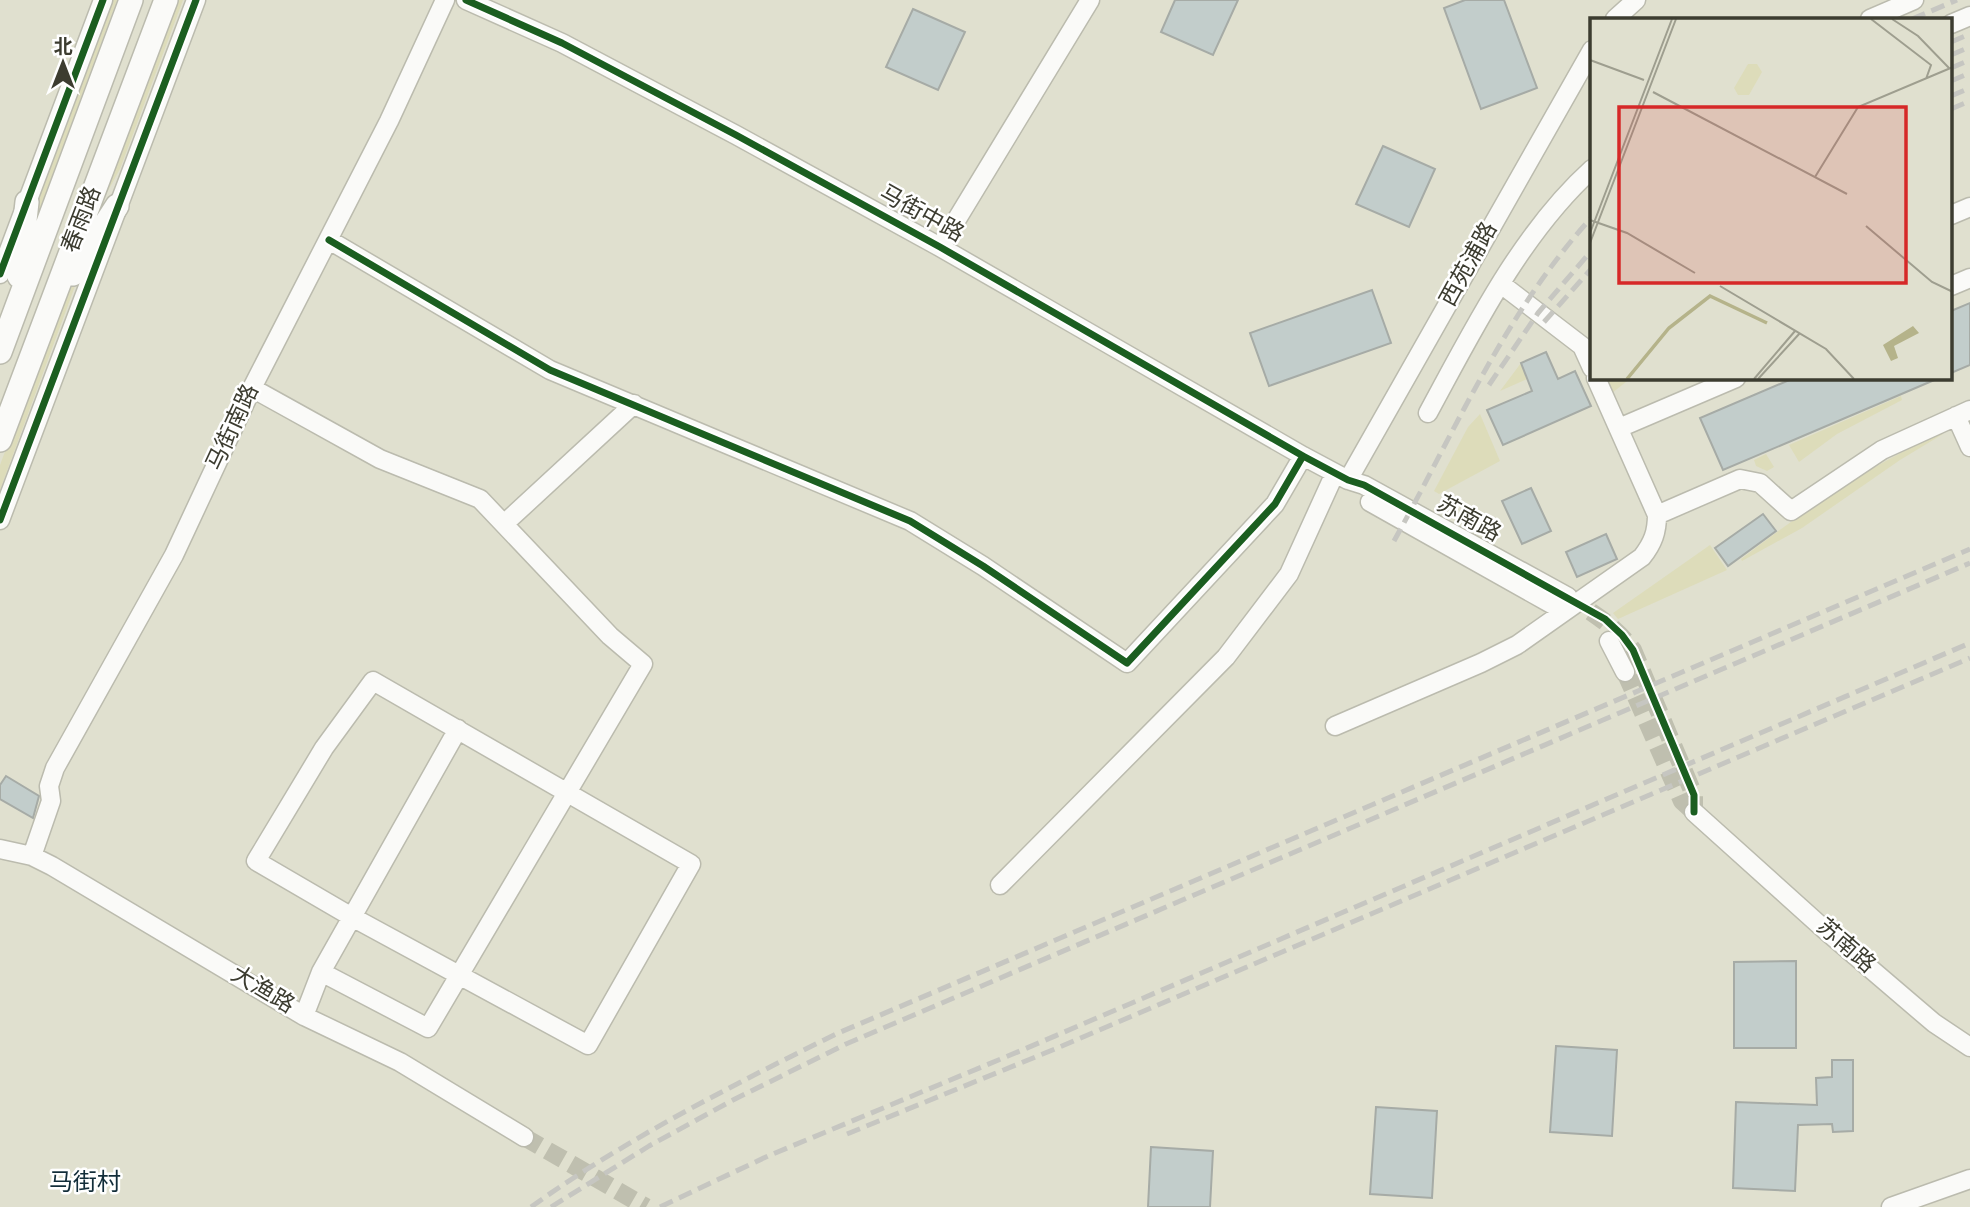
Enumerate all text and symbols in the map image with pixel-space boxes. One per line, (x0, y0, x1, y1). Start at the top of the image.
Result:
inset map (1590, 18, 1952, 380)
north arrow (28, 28, 98, 98)
text: 北 (53, 36, 73, 60)
street label: 马街中路 (874, 180, 968, 250)
street label: 春雨路 (57, 183, 109, 257)
street label: 西苑浦路 (1435, 218, 1505, 312)
street label: 马街南路 (201, 380, 267, 476)
street label: 苏南路 (1431, 491, 1505, 549)
street label: 苏南路 (1809, 913, 1881, 981)
street label: 大渔路 (225, 961, 299, 1021)
district label: 马街村 (49, 1169, 121, 1199)

